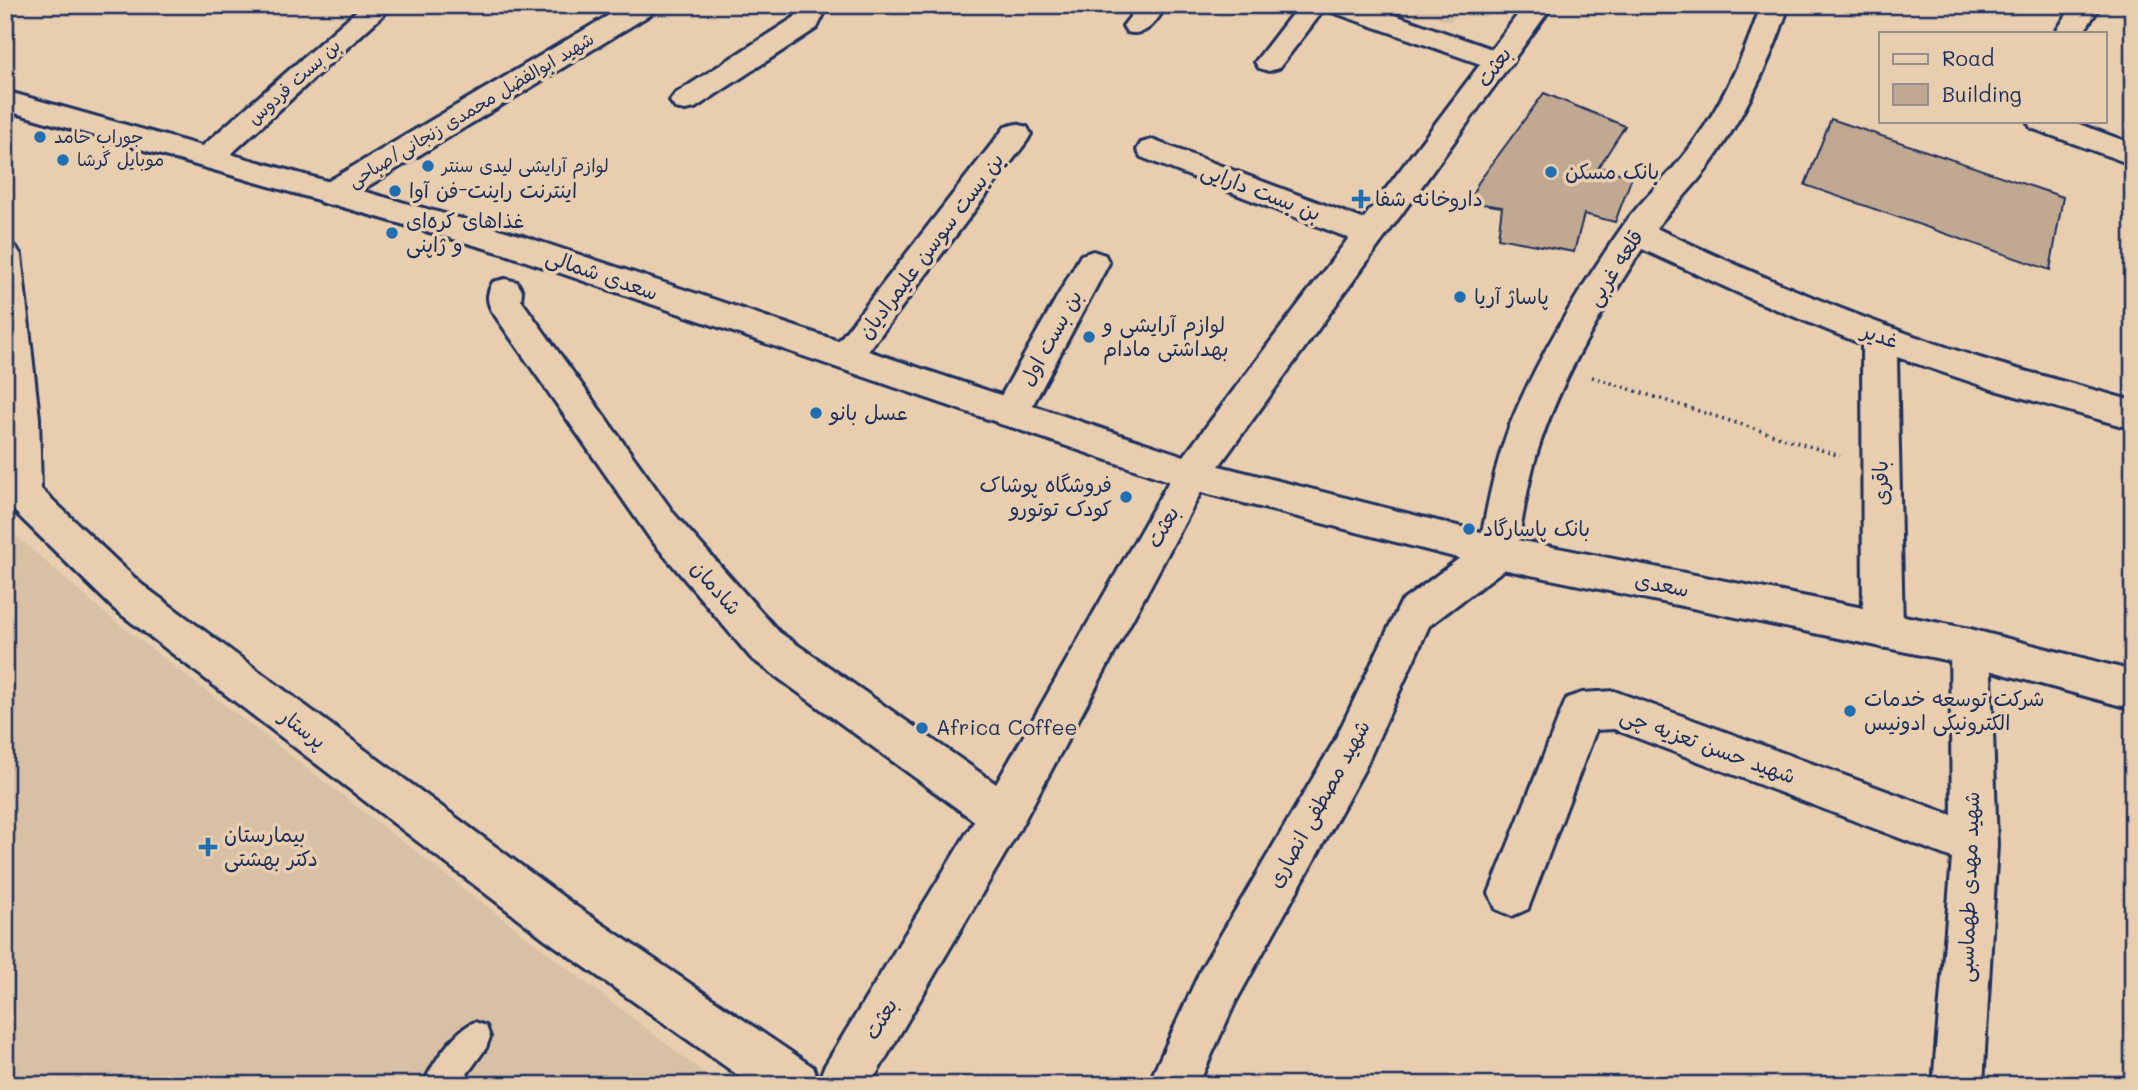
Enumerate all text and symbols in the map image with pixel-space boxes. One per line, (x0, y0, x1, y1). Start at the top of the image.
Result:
street label: شهید ابوالفضل محمدی زنجانی/صباحی (343, 26, 598, 192)
legend (1879, 32, 2106, 122)
street label: بن بست فردوس (242, 33, 345, 129)
street label: بعثت (1469, 41, 1517, 92)
text: Road (1942, 44, 1994, 71)
text: Building (1942, 80, 2022, 107)
place label: جوراب حامد (54, 124, 144, 148)
marker: جوراب حامد (32, 129, 48, 145)
street label: بن بست سوسن علیمرادیان (851, 146, 1010, 344)
place label: موبایل گرشا (77, 147, 164, 171)
marker: موبایل گرشا (55, 152, 71, 168)
place label: لوازم آرایشی لیدی سنتر (440, 153, 609, 180)
street label: بن بست دارایی (1197, 155, 1325, 228)
place label: بانک مسکن (1565, 157, 1659, 185)
marker: لوازم آرایشی لیدی سنتر (420, 158, 436, 174)
marker: بانک مسکن (1543, 164, 1559, 180)
place label: اینترنت راینت-فن آوا (409, 176, 577, 203)
marker: اینترنت راینت-فن آوا (387, 183, 403, 199)
place label: داروخانه شفا (1375, 184, 1483, 213)
marker: داروخانه شفا (1353, 191, 1369, 207)
place label: غذاهای کره‌ای و ژاپنی (406, 206, 524, 259)
street label: قلعه غربی (1579, 224, 1650, 312)
marker: غذاهای کره‌ای و ژاپنی (384, 225, 400, 241)
street label: سعدی شمالی (542, 242, 662, 307)
place label: پاساژ آریا (1474, 282, 1549, 310)
street label: بن بست اول (1012, 284, 1088, 391)
marker: پاساژ آریا (1452, 289, 1468, 305)
place label: لوازم آرایشی و بهداشتی مادام (1101, 310, 1229, 365)
street label: غدیر (1857, 315, 1902, 353)
marker: لوازم آرایشی و بهداشتی مادام (1081, 329, 1097, 345)
place label: عسل بانو (828, 398, 908, 426)
marker: عسل بانو (808, 405, 824, 421)
street label: باقری (1866, 460, 1894, 506)
place label: فروشگاه پوشاک کودک توتورو (979, 470, 1112, 522)
marker: فروشگاه پوشاک کودک توتورو (1118, 489, 1134, 505)
street label: بعثت (1139, 501, 1185, 552)
place label: بانک پاسارگاد (1483, 514, 1590, 542)
marker: بانک پاسارگاد (1461, 521, 1477, 537)
street label: شادمان (686, 554, 748, 620)
street label: سعدی (1633, 565, 1692, 602)
place label: شرکت توسعه خدمات الکترونیکی ادونیس (1864, 684, 2045, 737)
street label: پرستار (273, 700, 332, 755)
street label: شهید حسن تعزیه چی (1616, 700, 1800, 791)
marker: شرکت توسعه خدمات الکترونیکی ادونیس (1842, 703, 1858, 719)
place label: Africa Coffee (936, 713, 1078, 740)
street label: شهید مصطفی انصاری (1260, 715, 1377, 893)
marker: Africa Coffee (914, 720, 930, 736)
street label: شهید مهدی طهماسبی (1951, 791, 1986, 983)
place label: بیمارستان دکتر بهشتی (224, 820, 318, 873)
marker: بیمارستان دکتر بهشتی (198, 837, 218, 857)
street label: بعثت (857, 993, 903, 1044)

